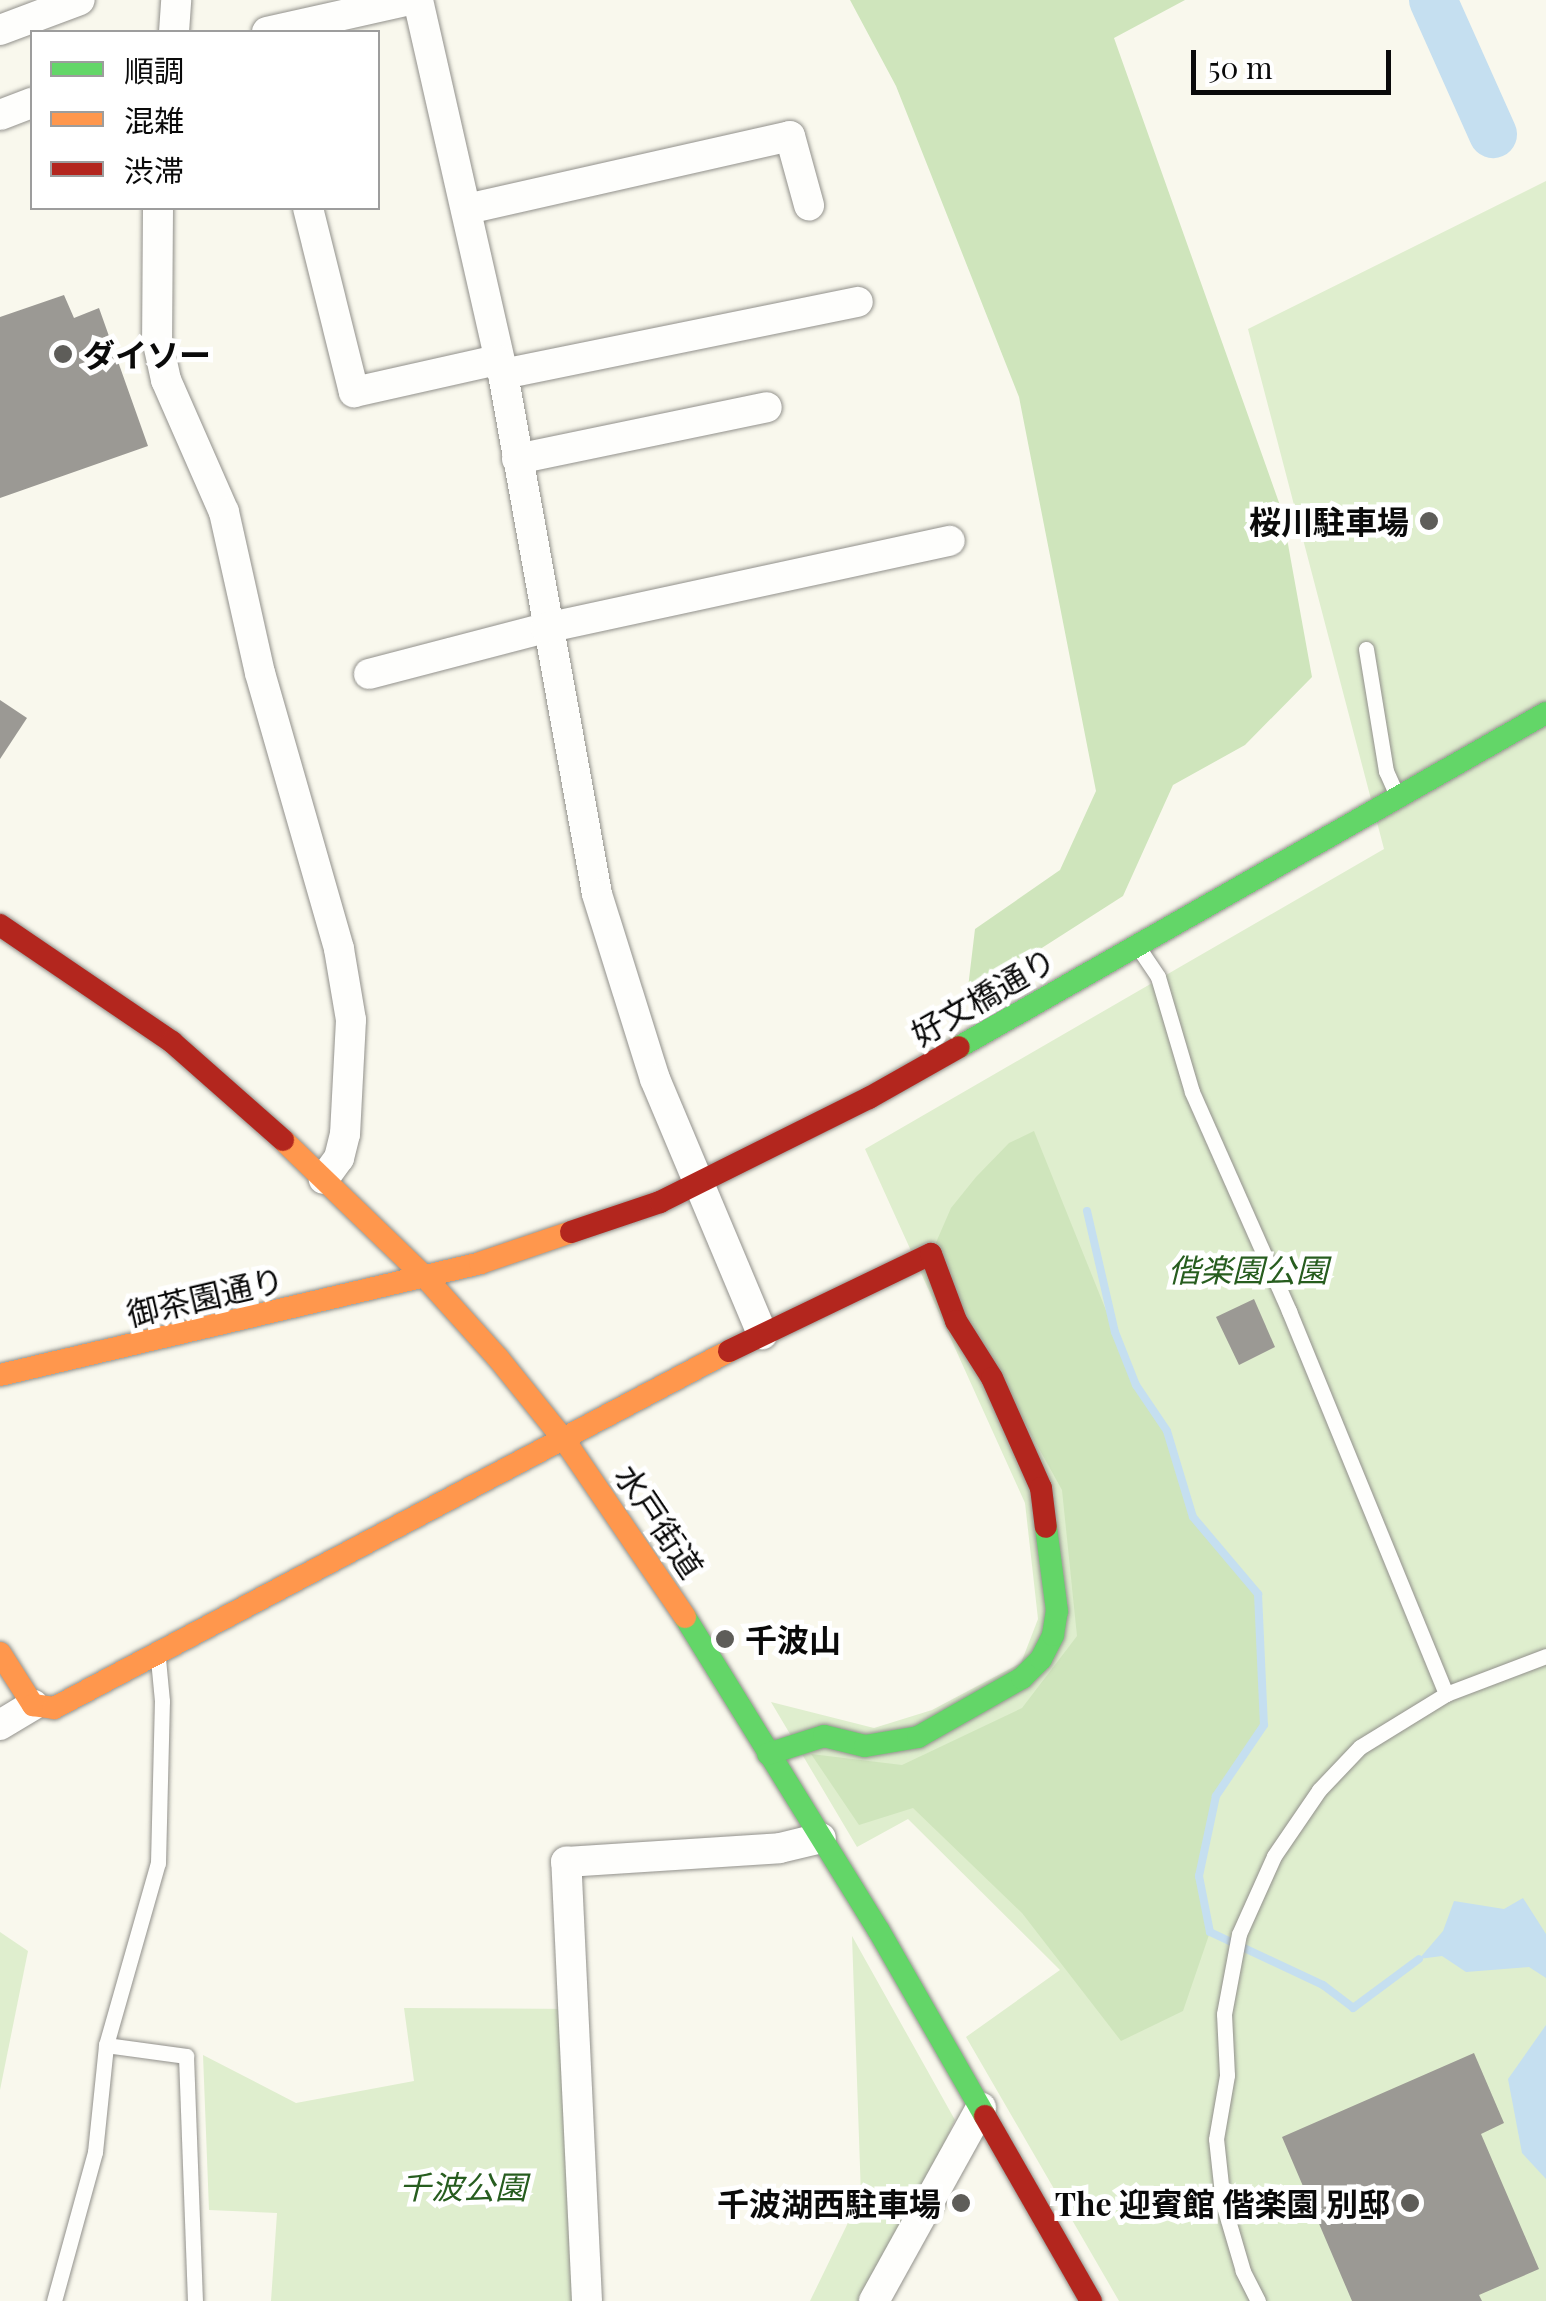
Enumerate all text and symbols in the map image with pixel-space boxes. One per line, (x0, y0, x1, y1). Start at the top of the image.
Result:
legend (30, 30, 380, 210)
scale bar (1196, 30, 1396, 92)
text: 50 m (1208, 47, 1273, 87)
text: 順調 (124, 50, 184, 90)
text: 混雑 (124, 100, 184, 140)
text: 渋滞 (124, 150, 184, 190)
place label: ダイソー (83, 335, 211, 373)
marker: ダイソー (52, 343, 74, 365)
place label: 桜川駐車場 (1249, 502, 1409, 540)
marker: 桜川駐車場 (1418, 510, 1440, 532)
street label: 好文橋通り (904, 939, 1062, 1053)
park label: 偕楽園公園 (1168, 1250, 1328, 1288)
street label: 御茶園通り (123, 1259, 287, 1333)
street label: 水戸街道 (608, 1457, 712, 1585)
place label: 千波山 (745, 1620, 841, 1658)
marker: 千波山 (714, 1628, 736, 1650)
park label: 千波公園 (399, 2167, 527, 2205)
place label: 千波湖西駐車場 (717, 2184, 941, 2222)
place label: The 迎賓館 偕楽園 別邸 (1055, 2184, 1390, 2222)
marker: 千波湖西駐車場 (950, 2192, 972, 2214)
marker: The 迎賓館 偕楽園 別邸 (1399, 2192, 1421, 2214)

